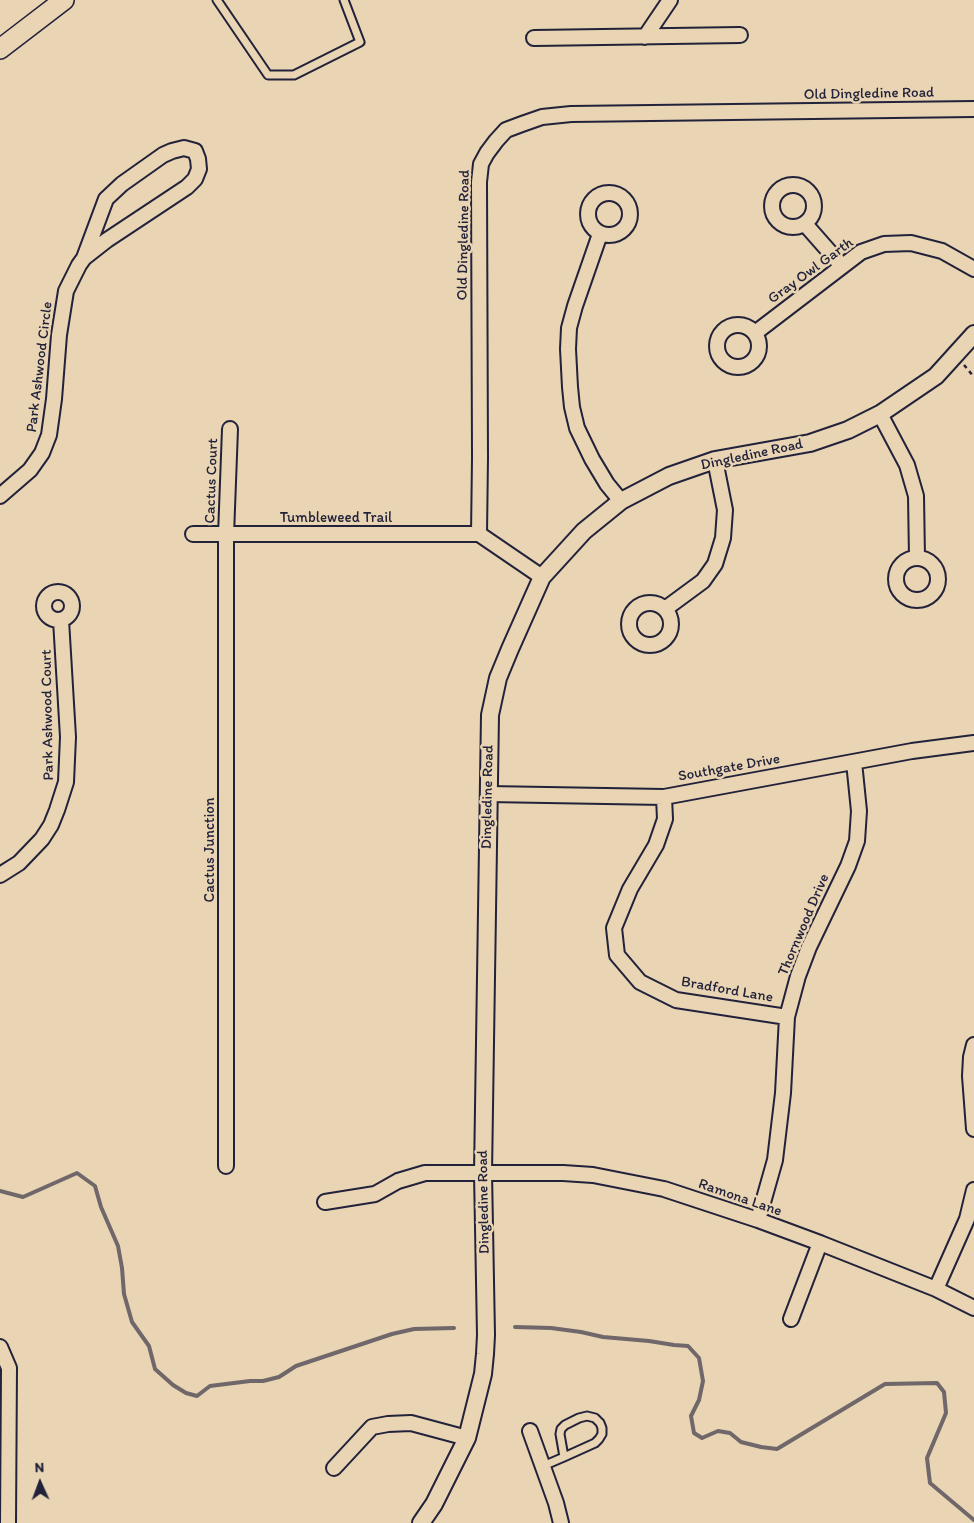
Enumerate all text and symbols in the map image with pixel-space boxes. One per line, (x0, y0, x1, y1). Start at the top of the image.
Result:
street label: Old Dingledine Road (804, 84, 934, 104)
street label: Old Dingledine Road (454, 170, 474, 300)
street label: Gray Owl Garth (765, 234, 857, 308)
street label: Park Ashwood Circle (23, 301, 57, 433)
street label: Dingledine Road (699, 435, 805, 475)
street label: Cactus Court (202, 438, 222, 524)
street label: Tumbleweed Trail (280, 509, 392, 527)
street label: Park Ashwood Court (38, 649, 58, 781)
street label: Dingledine Road (478, 745, 498, 849)
street label: Southgate Drive (677, 750, 781, 786)
street label: Cactus Junction (201, 798, 219, 902)
street label: Thornwood Drive (774, 871, 834, 979)
street label: Bradford Lane (680, 973, 774, 1007)
street label: Dingledine Road (474, 1150, 494, 1254)
street label: Ramona Lane (696, 1175, 784, 1221)
north arrow (15, 1458, 65, 1508)
text: N (34, 1459, 44, 1476)

